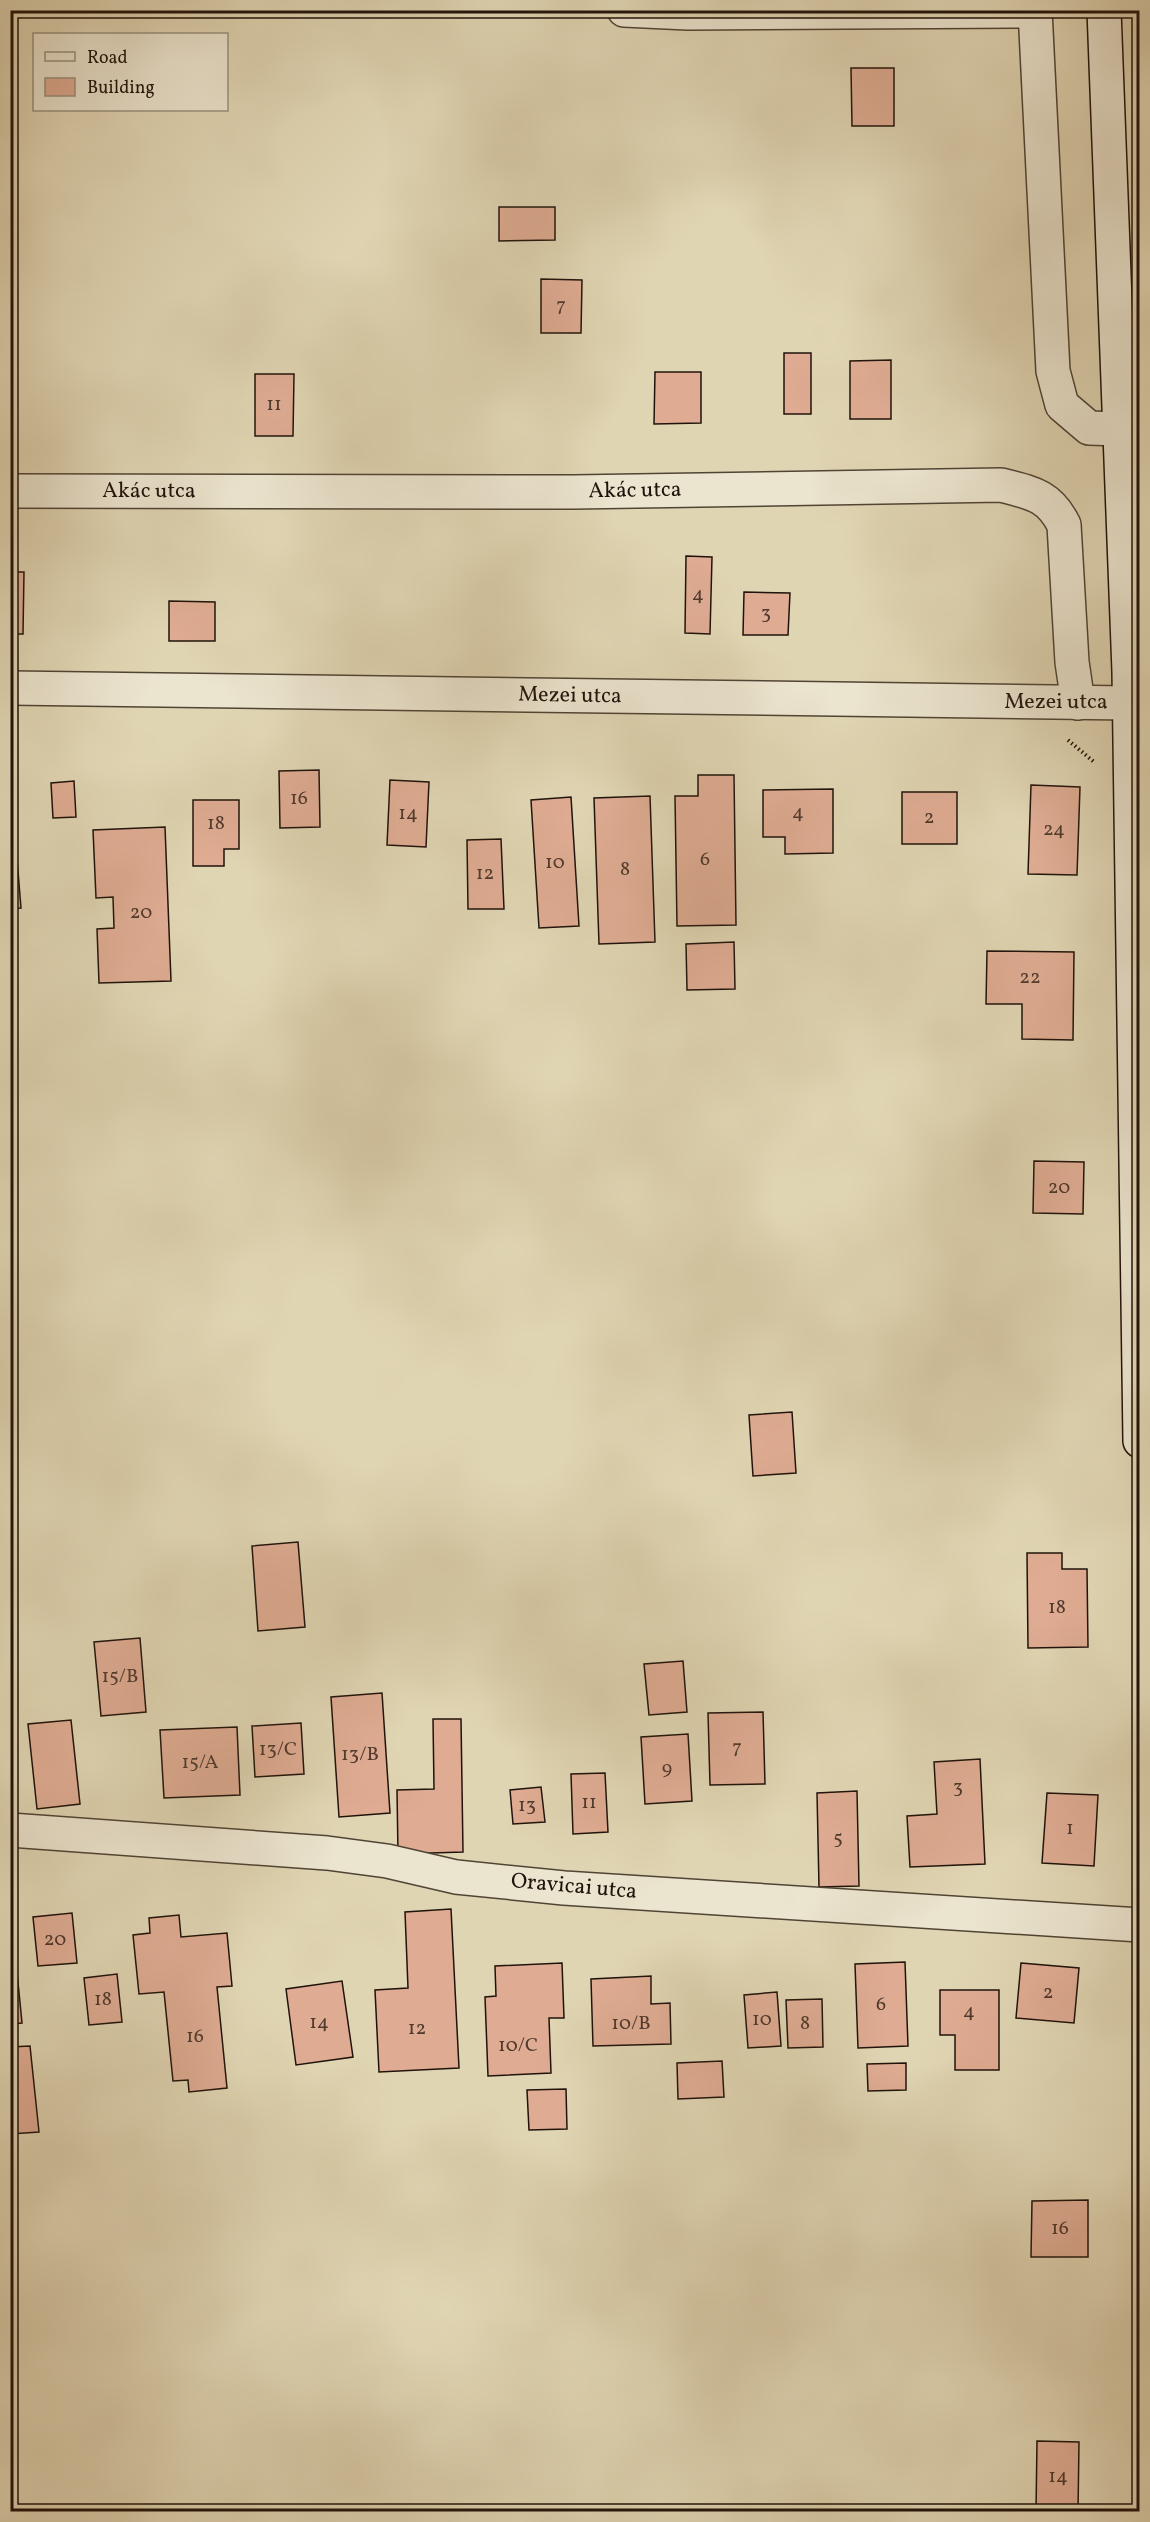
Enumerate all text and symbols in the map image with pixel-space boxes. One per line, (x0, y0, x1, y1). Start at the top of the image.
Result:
legend (33, 33, 228, 111)
text: Road (87, 46, 128, 71)
text: Building (87, 76, 155, 101)
house number: 7 (556, 292, 566, 320)
house number: 11 (266, 391, 282, 419)
street label: Akác utca (588, 475, 682, 507)
street label: Akác utca (102, 476, 196, 507)
house number: 4 (692, 581, 704, 609)
house number: 3 (761, 600, 771, 628)
street label: Mezei utca (518, 680, 622, 712)
street label: Mezei utca (1004, 687, 1108, 718)
house number: 16 (290, 785, 308, 813)
house number: 4 (792, 799, 804, 827)
house number: 14 (398, 800, 418, 828)
house number: 2 (924, 804, 934, 832)
house number: 18 (207, 810, 225, 838)
house number: 24 (1043, 816, 1065, 844)
house number: 6 (700, 846, 710, 874)
house number: 10 (545, 849, 565, 877)
house number: 8 (620, 856, 630, 884)
house number: 12 (476, 860, 494, 888)
house number: 20 (130, 899, 152, 927)
house number: 22 (1019, 964, 1041, 992)
house number: 20 (1048, 1174, 1070, 1202)
house number: 18 (1048, 1594, 1066, 1622)
house number: 15/B (101, 1663, 139, 1691)
house number: 7 (732, 1734, 742, 1762)
house number: 13/C (259, 1736, 297, 1764)
house number: 13/B (341, 1741, 379, 1769)
house number: 15/A (181, 1749, 219, 1777)
house number: 9 (662, 1755, 672, 1783)
house number: 3 (953, 1774, 963, 1802)
house number: 11 (581, 1789, 597, 1817)
house number: 13 (518, 1792, 536, 1820)
house number: 1 (1066, 1815, 1074, 1843)
house number: 5 (833, 1825, 843, 1853)
street label: Oravicai utca (510, 1866, 638, 1908)
house number: 20 (44, 1926, 66, 1954)
house number: 2 (1043, 1979, 1053, 2007)
house number: 18 (94, 1986, 112, 2014)
house number: 6 (876, 1991, 886, 2019)
house number: 4 (963, 1998, 975, 2026)
house number: 10 (752, 2006, 772, 2034)
house number: 14 (309, 2009, 329, 2037)
house number: 10/B (611, 2010, 651, 2038)
house number: 8 (800, 2010, 810, 2038)
house number: 12 (408, 2015, 426, 2043)
house number: 16 (186, 2023, 204, 2051)
house number: 10/C (498, 2032, 538, 2060)
house number: 16 (1051, 2215, 1069, 2243)
house number: 14 (1048, 2463, 1068, 2491)

